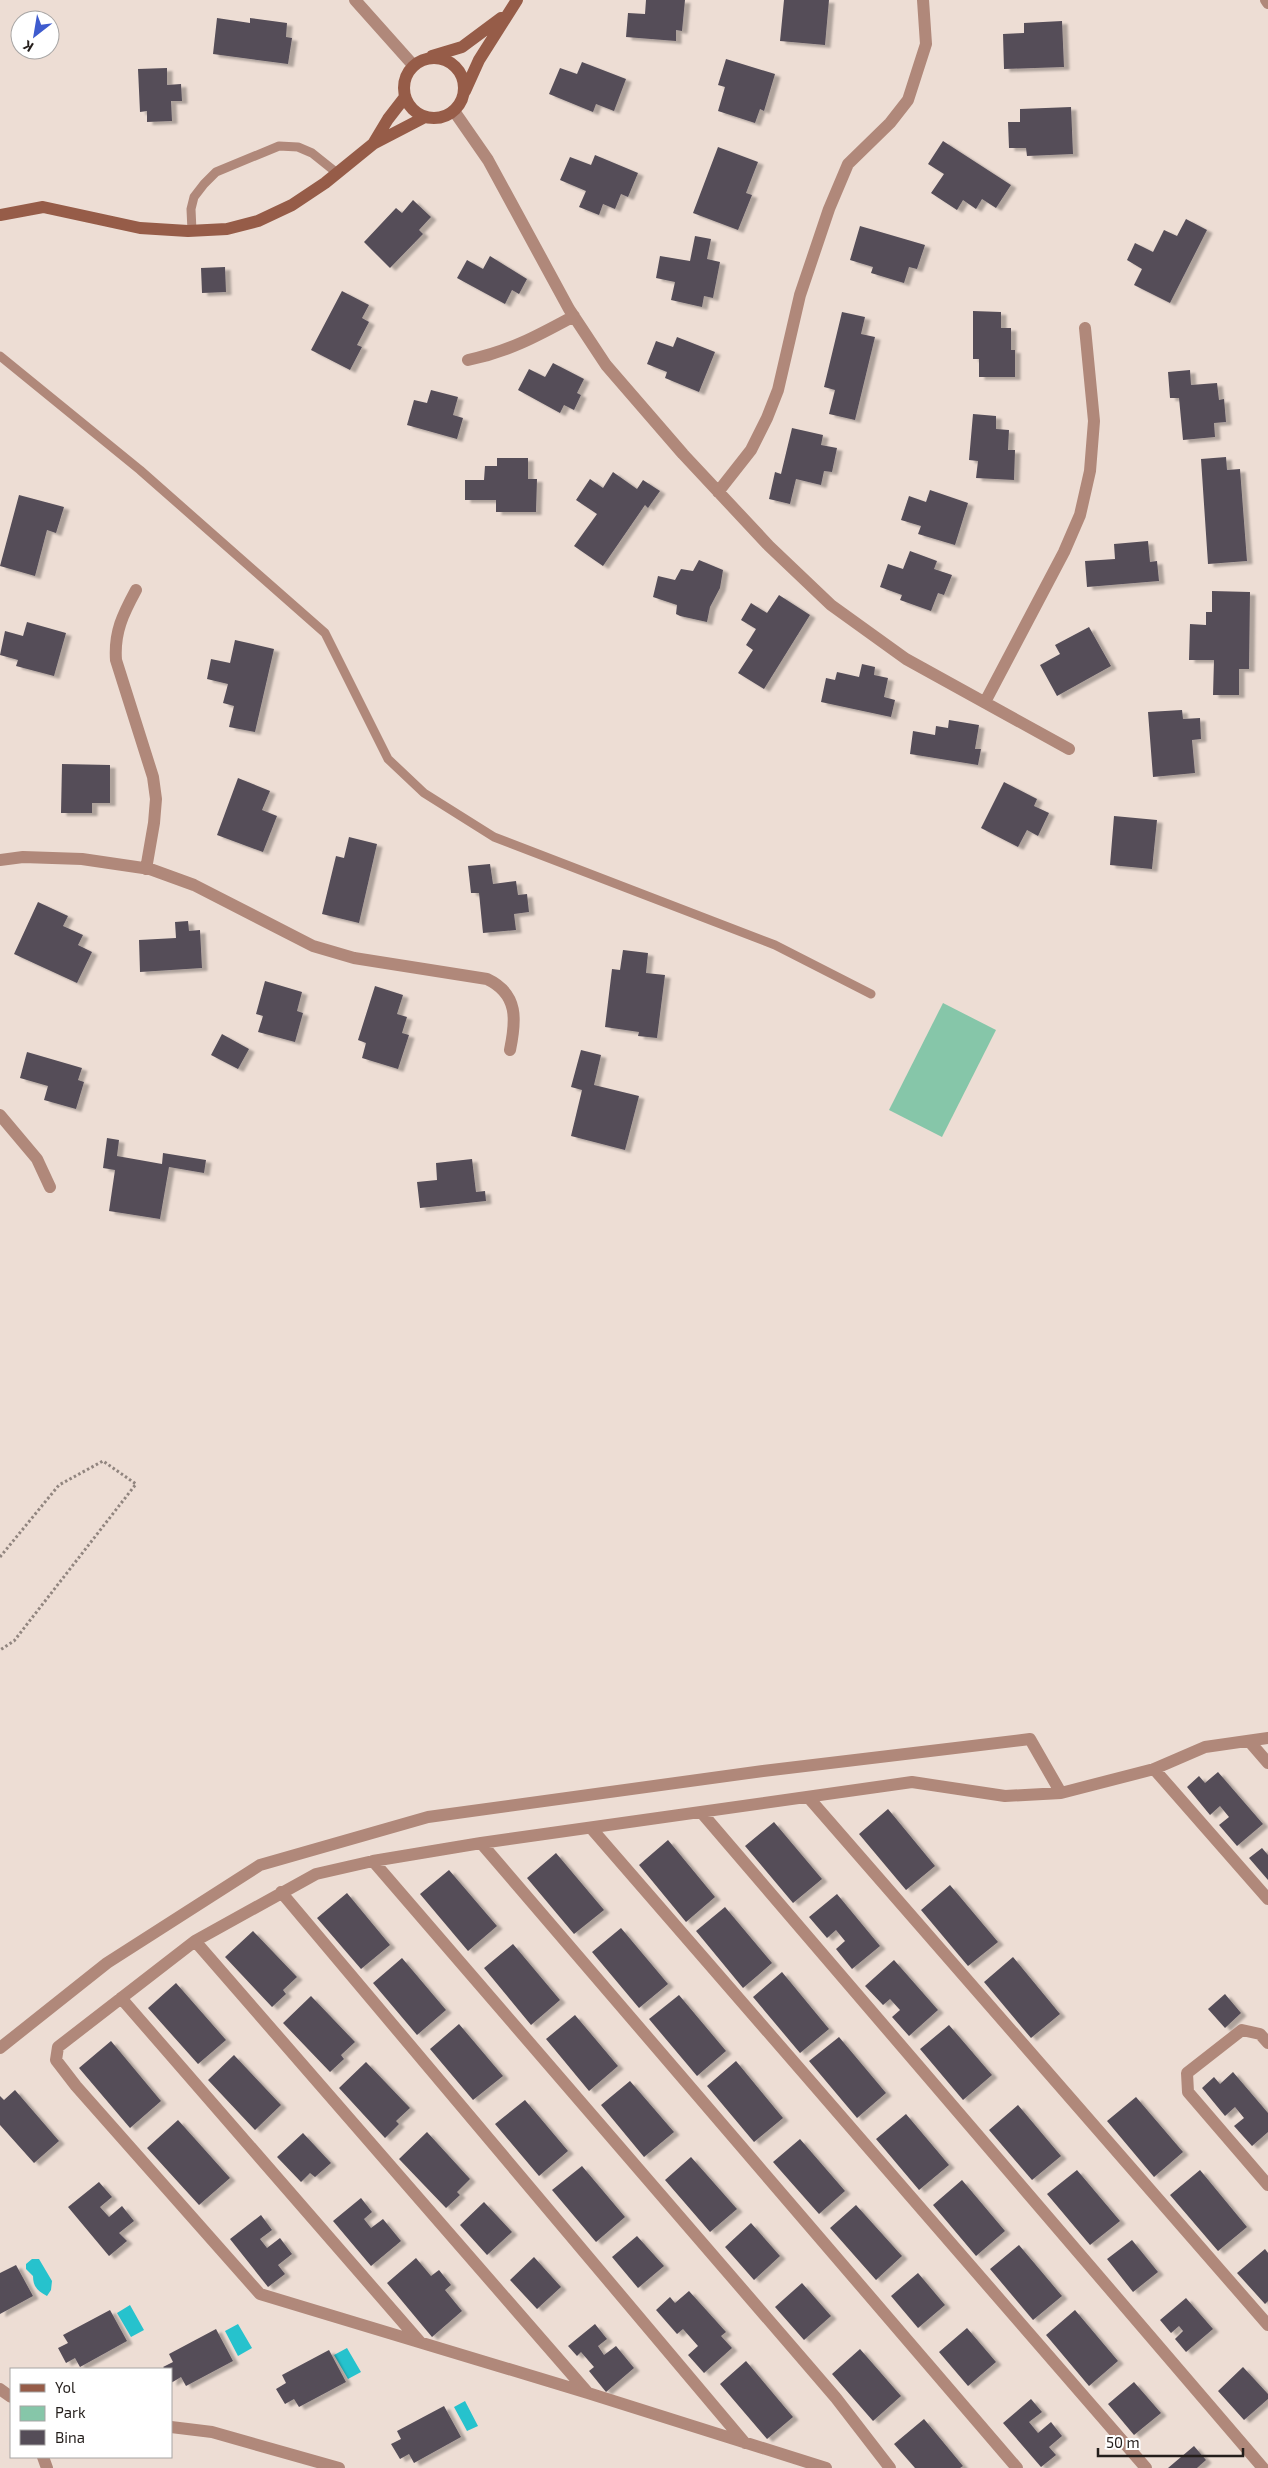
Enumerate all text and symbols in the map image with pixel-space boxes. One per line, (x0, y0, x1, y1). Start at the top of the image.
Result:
north arrow (10, 10, 60, 60)
text: K (20, 37, 36, 56)
legend (10, 2368, 172, 2458)
text: Yol (55, 2378, 76, 2396)
text: Park (55, 2403, 86, 2421)
scale bar (1098, 2426, 1243, 2458)
text: Bina (55, 2428, 85, 2446)
text: 50 m (1106, 2433, 1140, 2451)

